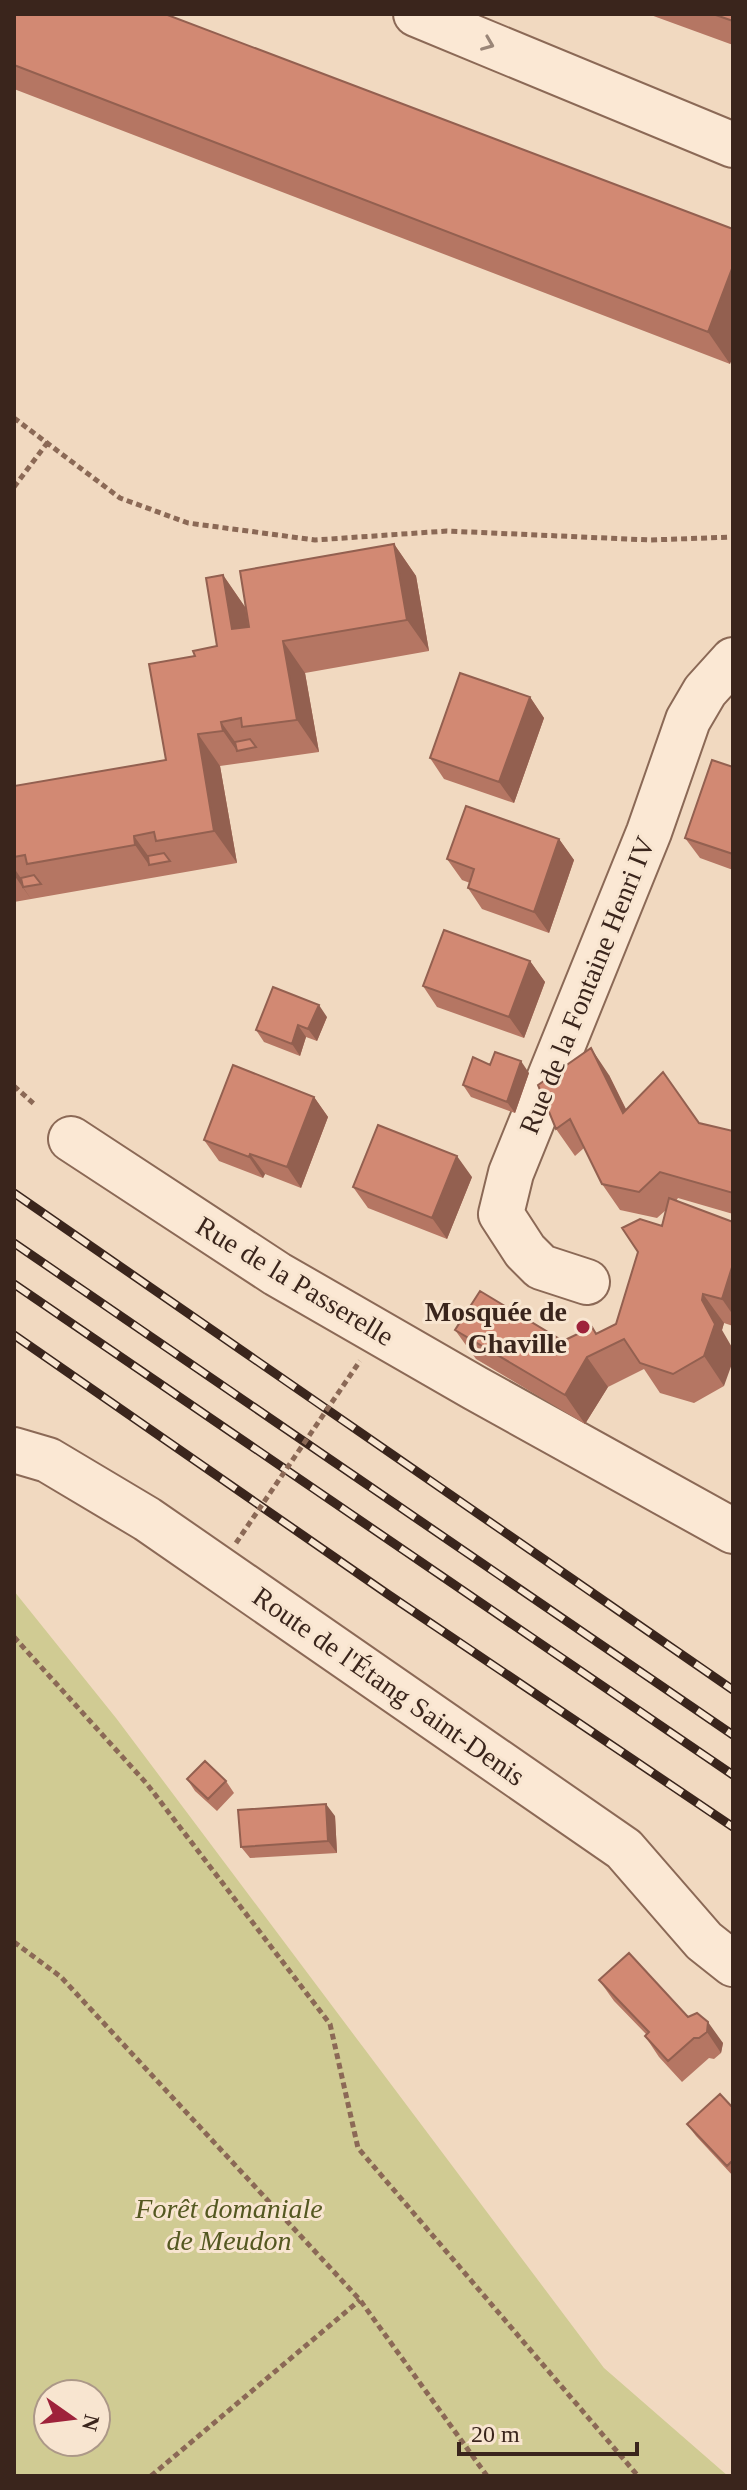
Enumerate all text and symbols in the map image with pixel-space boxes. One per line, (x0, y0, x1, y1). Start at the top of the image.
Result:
one-way arrow (480, 34, 494, 50)
street label: Rue de la Fontaine Henri IV (513, 832, 661, 1138)
street label: Rue de la Passerelle (191, 1210, 399, 1352)
place label: Mosquée de Chaville (425, 1296, 567, 1359)
marker: Mosquée de Chaville (574, 1318, 592, 1336)
street label: Route de l'Étang Saint-Denis (247, 1580, 531, 1792)
park label: Forêt domaniale de Meudon (134, 2193, 323, 2256)
north arrow (32, 2378, 112, 2458)
scale bar (459, 2406, 637, 2456)
text: N (77, 2412, 105, 2434)
text: 20 m (471, 2421, 520, 2447)

